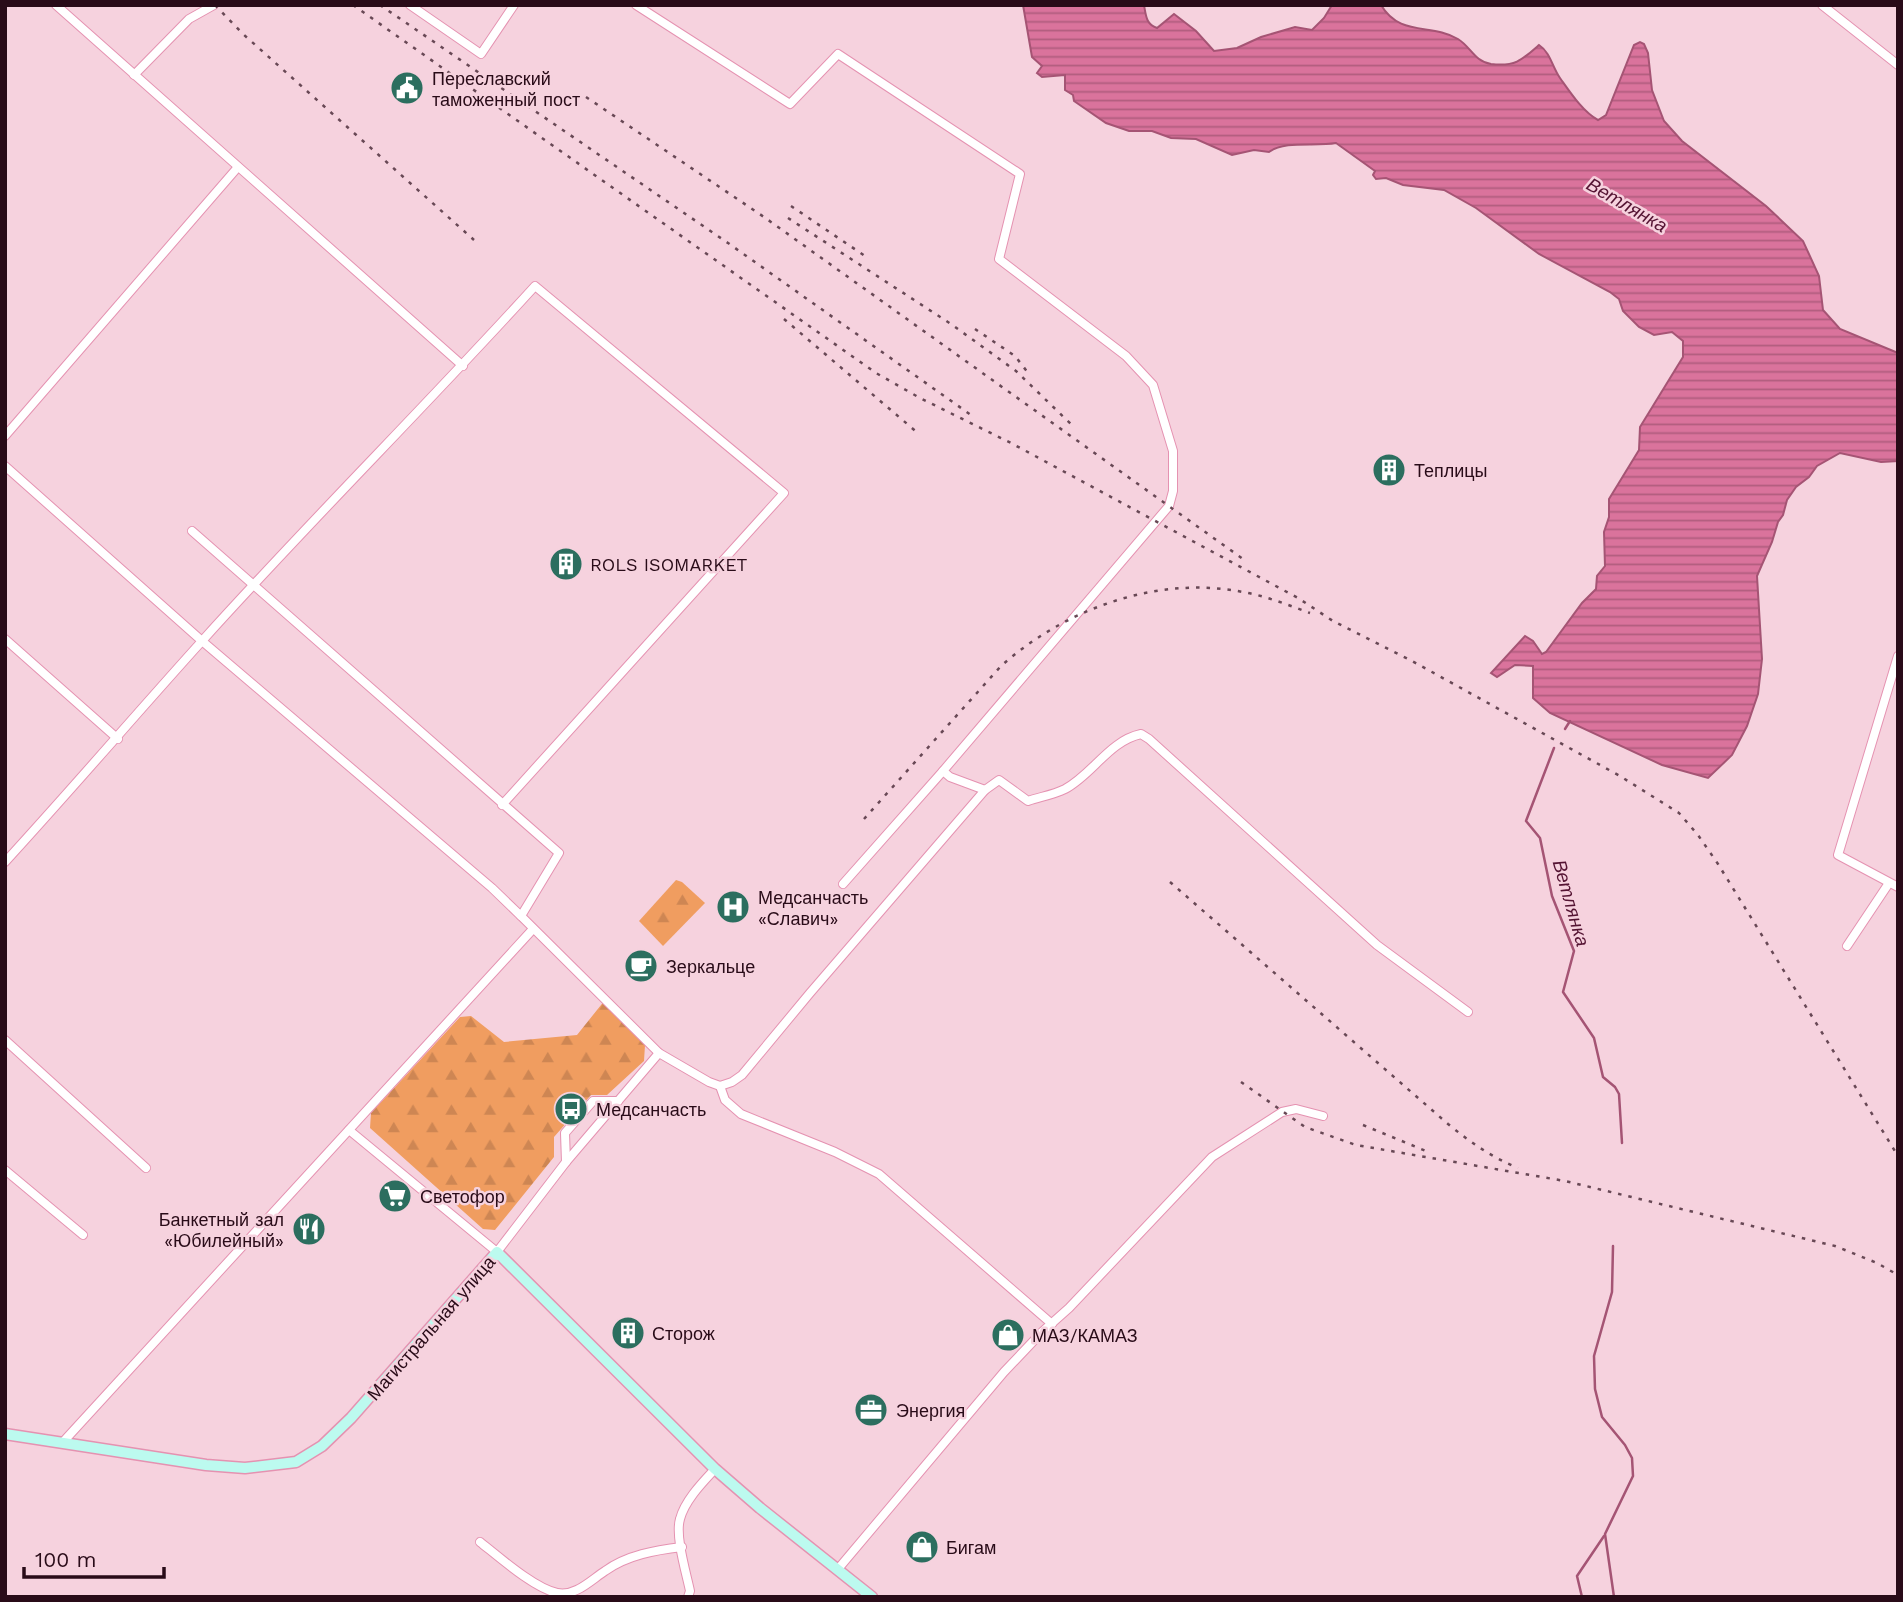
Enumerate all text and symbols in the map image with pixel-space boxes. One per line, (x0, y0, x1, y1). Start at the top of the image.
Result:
place label: Переславский таможенный пост (432, 68, 580, 110)
public building icon: Переславский таможенный пост (388, 69, 426, 107)
water label: Ветлянка (1583, 173, 1671, 237)
building icon: Теплицы (1370, 451, 1408, 489)
place label: Теплицы (1414, 460, 1488, 481)
building icon: ROLS ISOMARKET (547, 545, 585, 583)
place label: ROLS ISOMARKET (590, 554, 748, 575)
water label: Ветлянка (1548, 857, 1594, 949)
place label: Медсанчасть «Славич» (758, 887, 868, 929)
hospital icon: Медсанчасть «Славич» (714, 888, 752, 926)
cafe icon: Зеркальце (622, 947, 660, 985)
place label: Зеркальце (666, 956, 755, 977)
bus stop icon: Медсанчасть (552, 1090, 590, 1128)
place label: Медсанчасть (596, 1099, 706, 1120)
supermarket icon: Светофор (376, 1177, 414, 1215)
place label: Светофор (420, 1186, 505, 1207)
place label: Банкетный зал «Юбилейный» (159, 1209, 284, 1251)
restaurant icon: Банкетный зал «Юбилейный» (290, 1210, 328, 1248)
street label: Магистральная улица (363, 1251, 500, 1404)
building icon: Сторож (609, 1314, 647, 1352)
shop icon: МАЗ/КАМАЗ (989, 1316, 1027, 1354)
place label: Сторож (652, 1323, 715, 1344)
place label: МАЗ/КАМАЗ (1032, 1325, 1138, 1346)
office icon: Энергия (852, 1391, 890, 1429)
place label: Энергия (896, 1400, 965, 1421)
shop icon: Бигам (903, 1528, 941, 1566)
scale bar (24, 1536, 164, 1580)
place label: Бигам (946, 1537, 996, 1558)
text: 100 m (35, 1547, 97, 1572)

